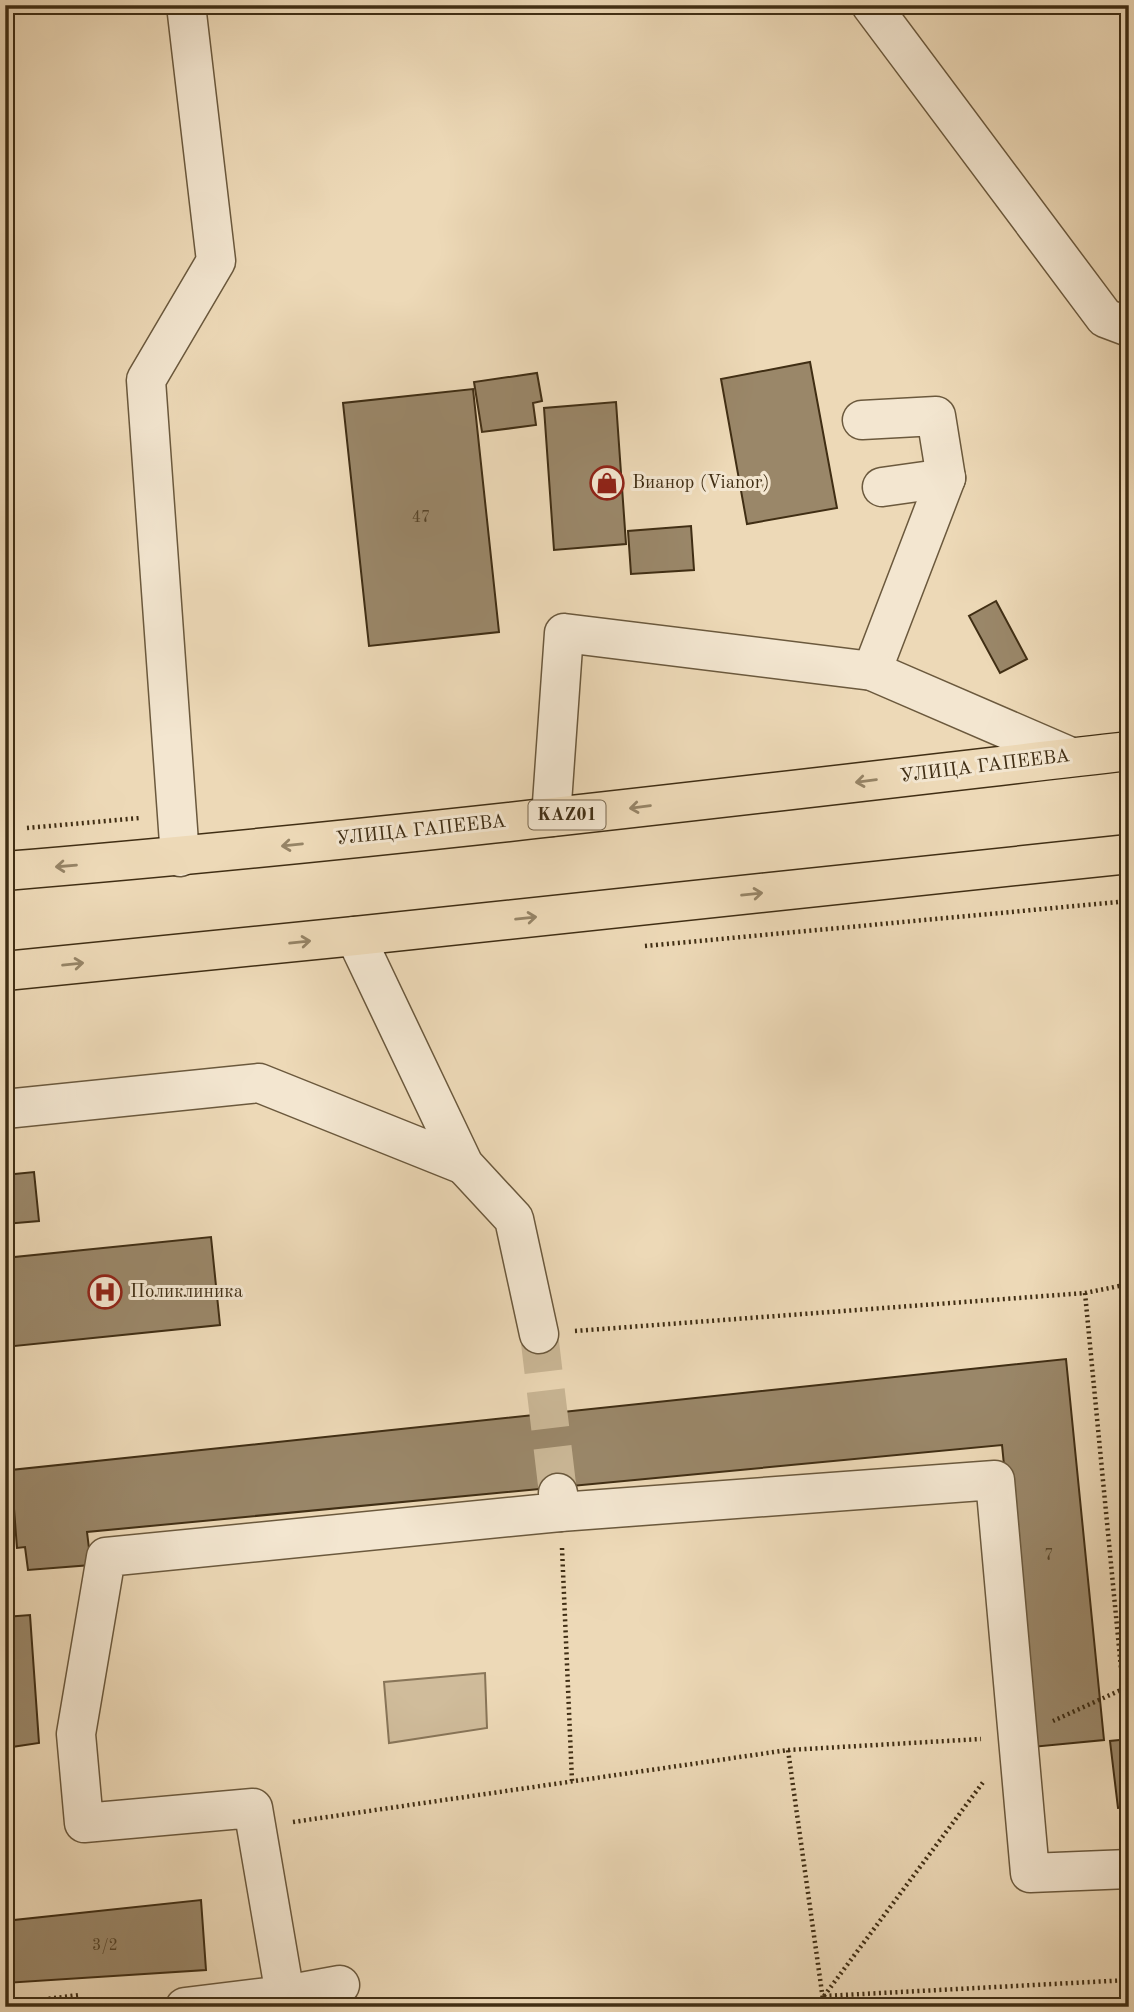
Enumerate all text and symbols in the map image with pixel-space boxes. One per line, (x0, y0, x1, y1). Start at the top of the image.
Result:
shop icon: Вианор (Vianor) (588, 464, 626, 502)
place label: Вианор (Vianor) (632, 473, 770, 493)
house number: 47 (412, 510, 430, 526)
street label: УЛИЦА ГАПЕЕВА (899, 747, 1071, 787)
one-way arrow (855, 774, 878, 787)
road number: KАZ01 (528, 800, 606, 830)
one-way arrow (629, 800, 652, 813)
street label: УЛИЦА ГАПЕЕВА (335, 813, 507, 849)
one-way arrow (281, 839, 304, 852)
one-way arrow (55, 860, 78, 873)
one-way arrow (740, 887, 763, 900)
one-way arrow (514, 911, 537, 924)
one-way arrow (288, 935, 310, 948)
one-way arrow (61, 958, 84, 971)
hospital icon: Поликлиника (86, 1273, 124, 1311)
place label: Поликлиника (130, 1283, 244, 1302)
house number: 7 (1044, 1548, 1054, 1564)
house number: 3/2 (92, 1938, 118, 1954)

